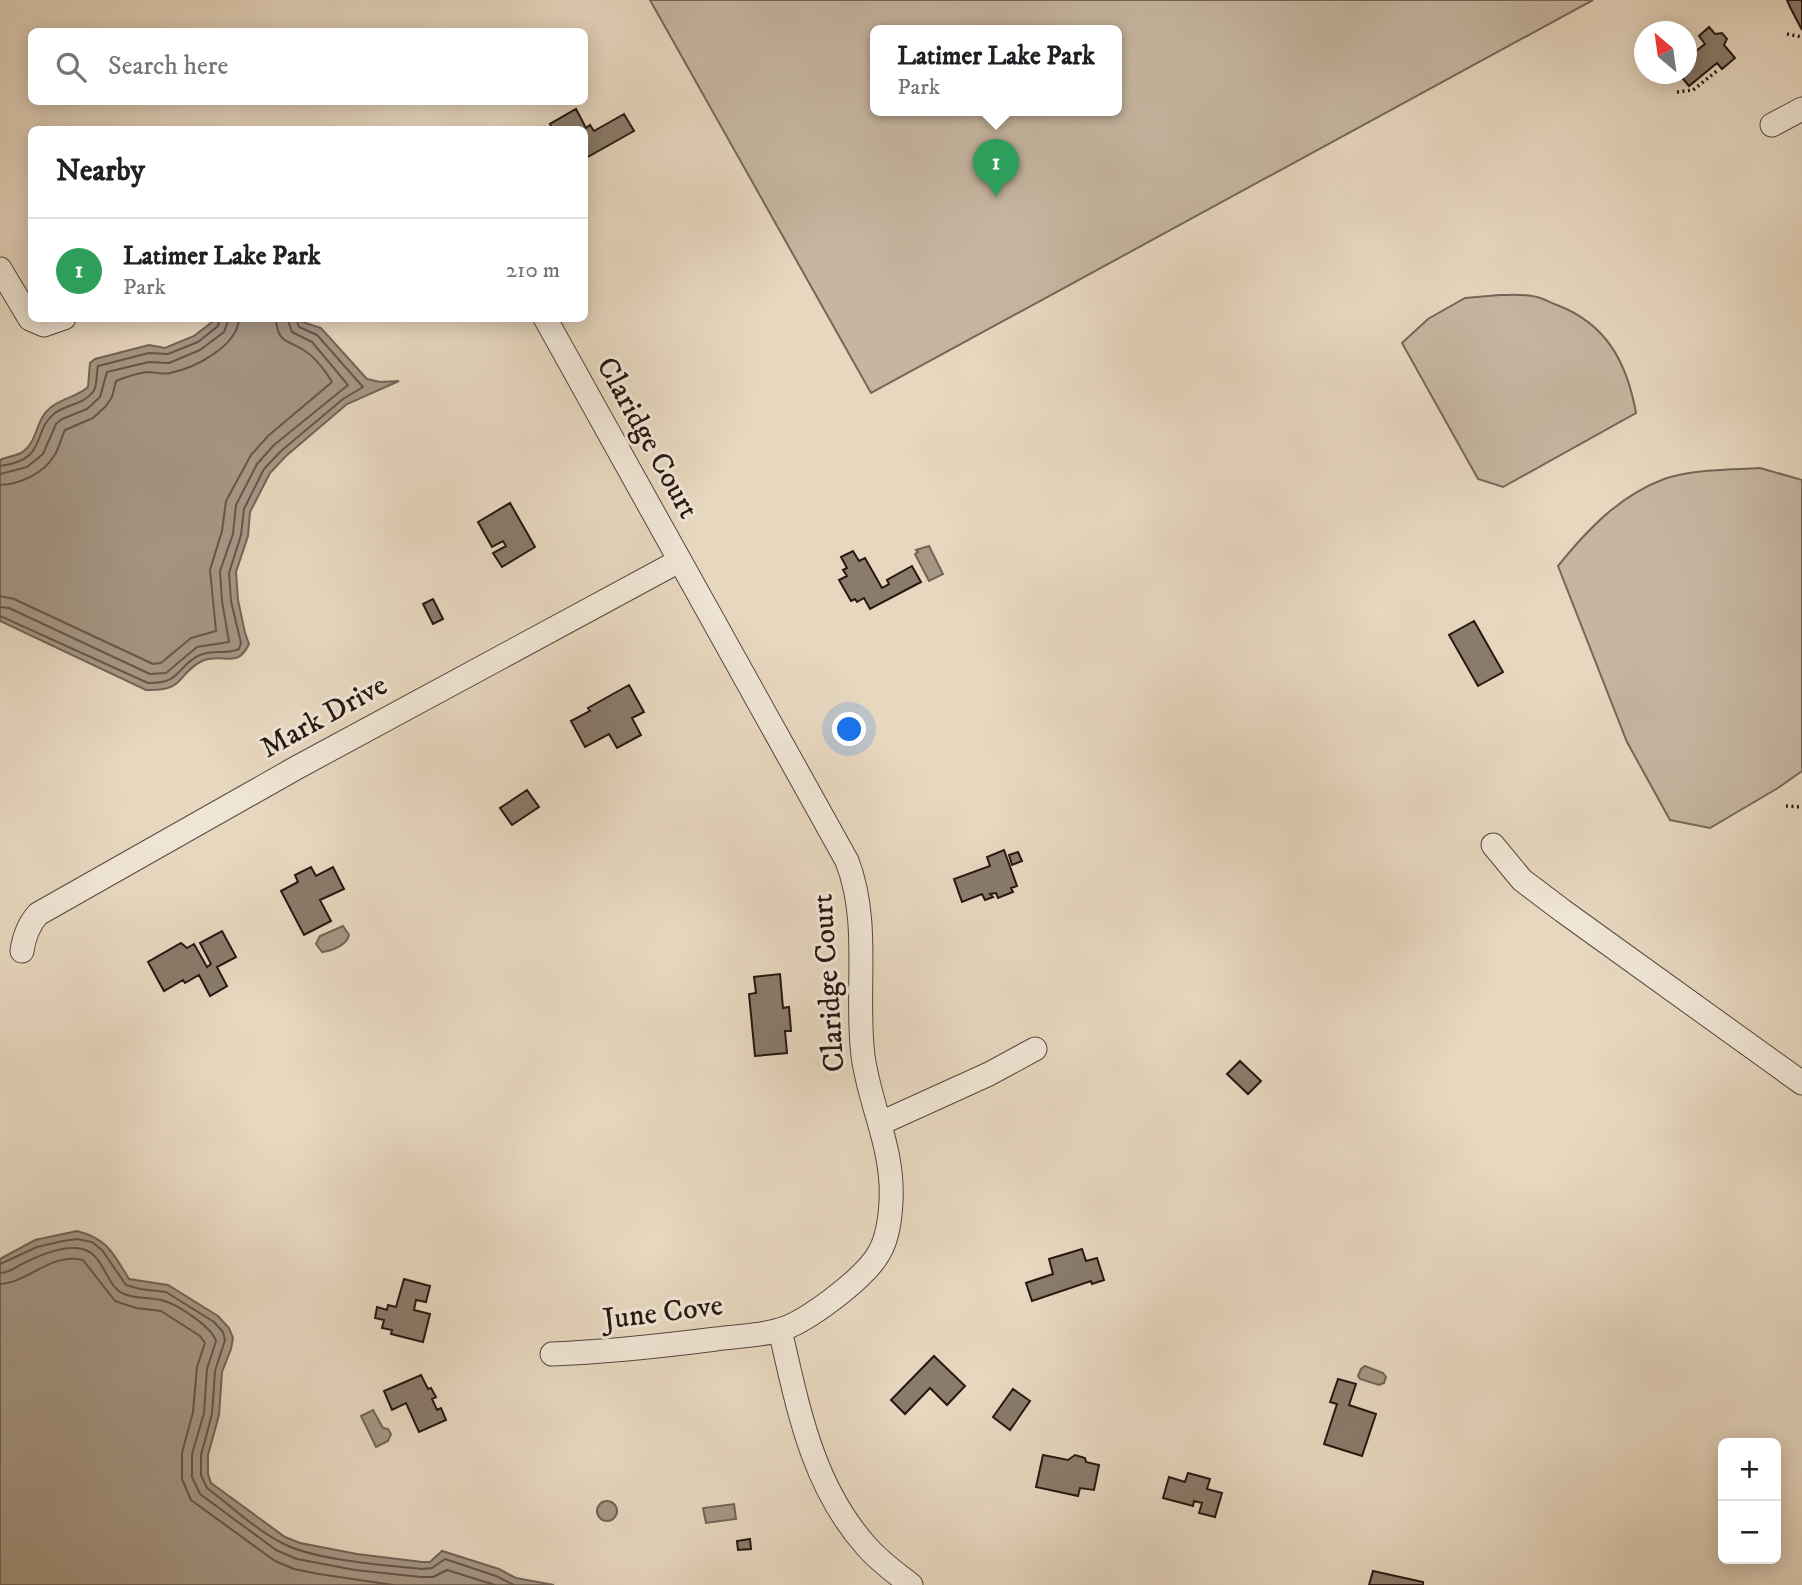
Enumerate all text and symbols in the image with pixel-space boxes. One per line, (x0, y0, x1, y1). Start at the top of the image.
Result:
north arrow (1634, 21, 1697, 84)
popup (870, 25, 1122, 116)
search box (28, 28, 588, 105)
text: Latimer Lake Park (897, 40, 1095, 73)
icon: search (52, 48, 90, 86)
text: Search here (108, 50, 228, 83)
text: Park (897, 73, 940, 102)
pin: 1 (973, 139, 1019, 197)
text: Nearby (56, 153, 145, 190)
text: Latimer Lake Park (123, 240, 321, 273)
text: 1 (75, 256, 83, 285)
text: 210 m (506, 256, 560, 285)
text: Park (123, 273, 166, 302)
street label: Claridge Court (587, 351, 707, 525)
street label: Mark Drive (254, 667, 394, 767)
your location (832, 712, 866, 746)
street label: Claridge Court (804, 893, 854, 1073)
street label: June Cove (598, 1287, 725, 1339)
map controls (1718, 1438, 1781, 1564)
button: + (1718, 1438, 1781, 1501)
button: − (1718, 1501, 1781, 1564)

